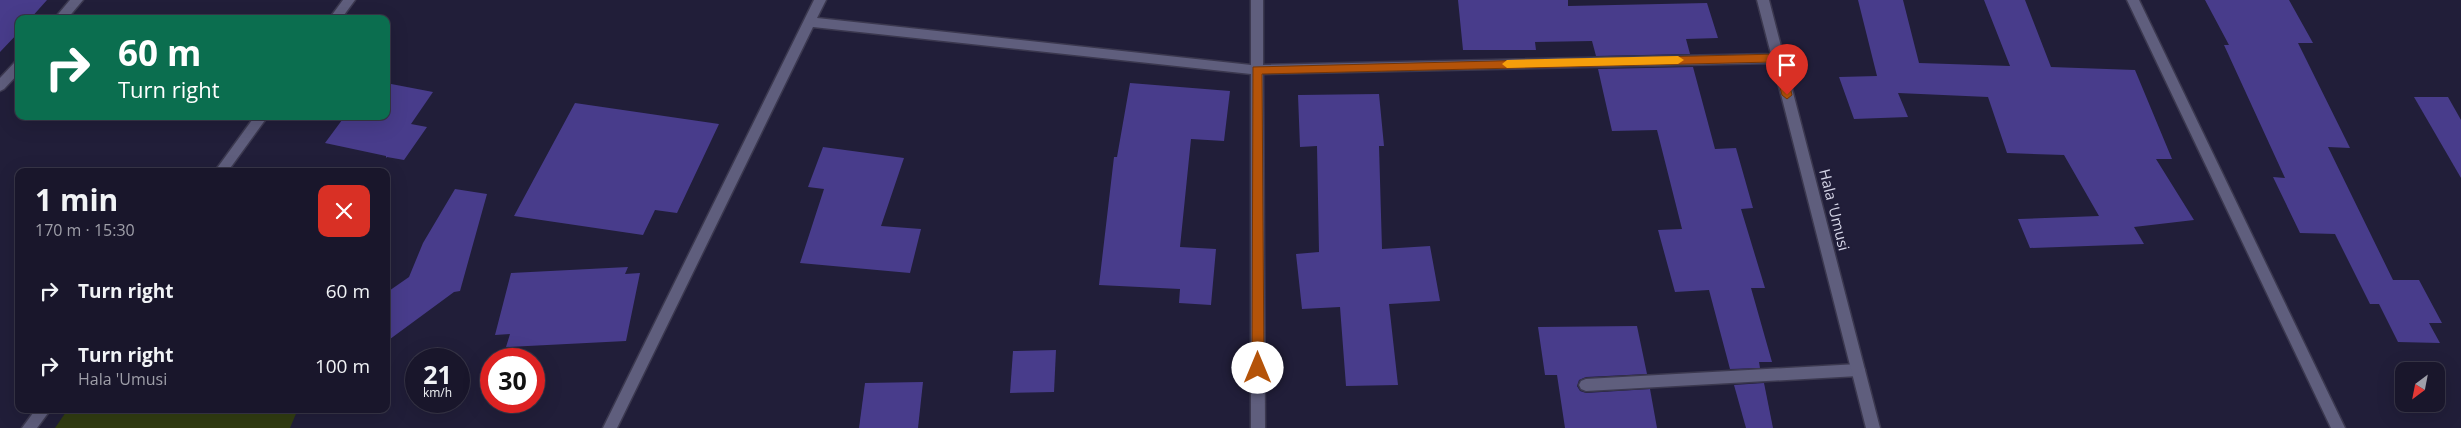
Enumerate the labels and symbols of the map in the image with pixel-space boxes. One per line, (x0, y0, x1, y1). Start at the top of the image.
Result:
pin (1766, 44, 1808, 95)
street label: Hala 'Umusi (1815, 167, 1855, 253)
position arrow (1231, 341, 1283, 393)
speed limit sign: 30 (480, 348, 545, 413)
north arrow (2395, 362, 2445, 412)

